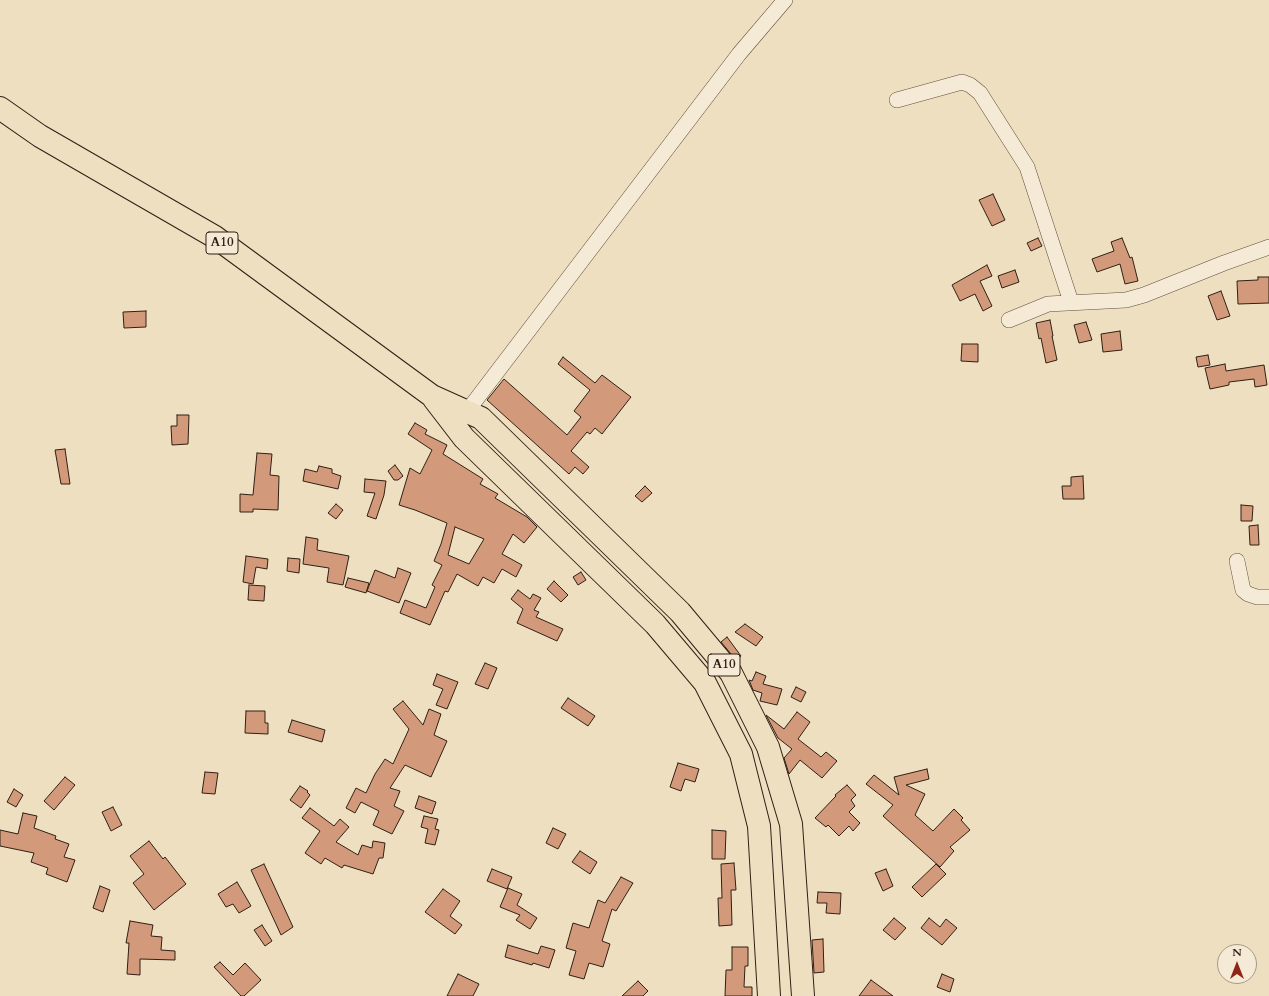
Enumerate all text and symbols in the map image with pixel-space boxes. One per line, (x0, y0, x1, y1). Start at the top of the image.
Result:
road number: A10 (206, 232, 238, 254)
road number: A10 (708, 654, 740, 676)
north arrow (1217, 944, 1257, 984)
text: N (1232, 945, 1242, 960)

